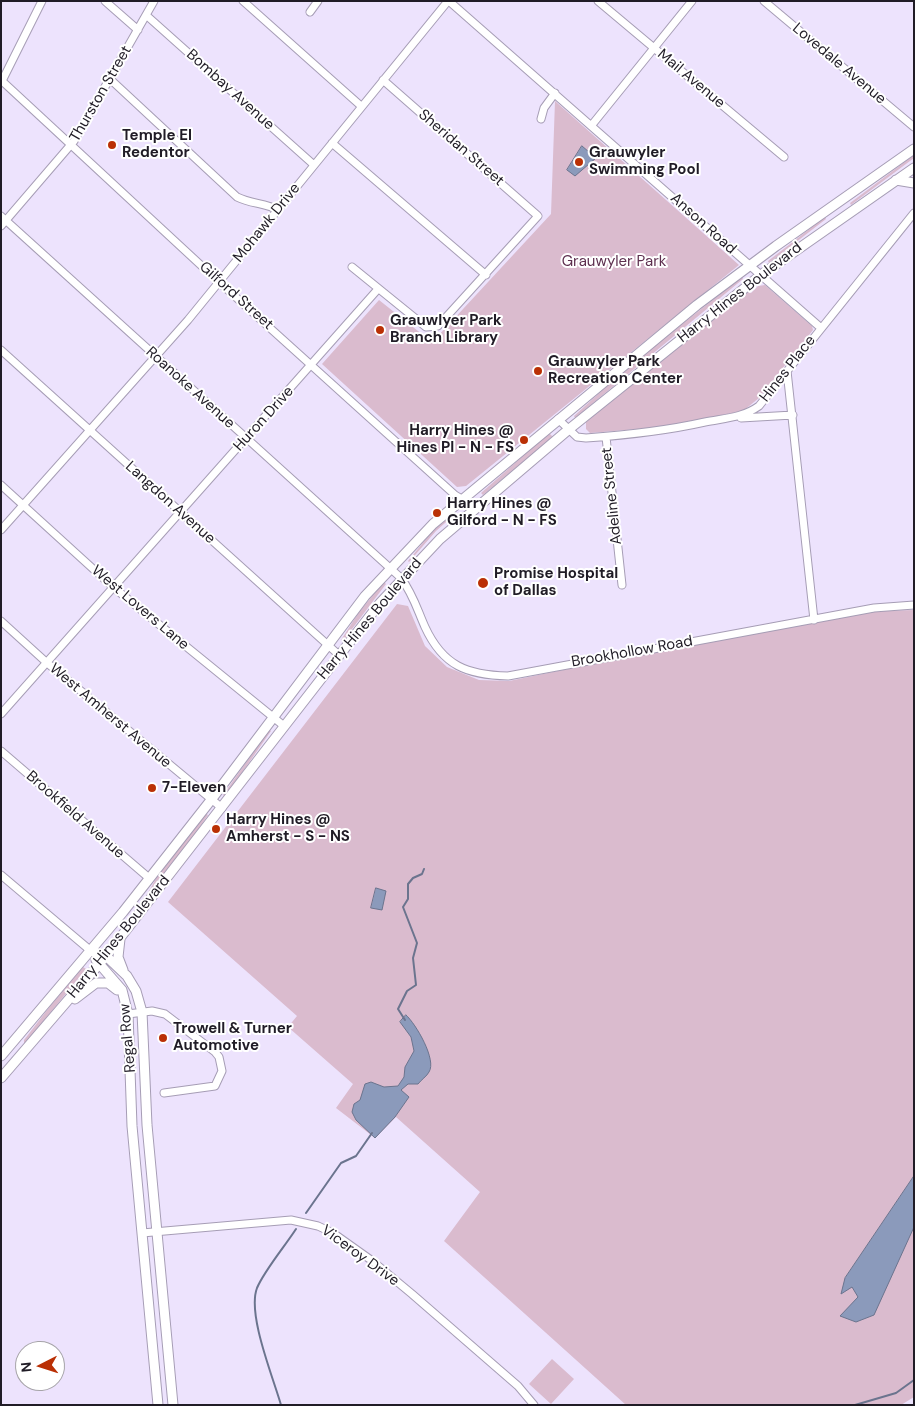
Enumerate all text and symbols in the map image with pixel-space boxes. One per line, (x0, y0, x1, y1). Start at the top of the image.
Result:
street label: Lovedale Avenue (789, 20, 889, 108)
street label: Thurston Street (66, 43, 136, 145)
street label: Bombay Avenue (182, 46, 278, 134)
street label: Mail Avenue (654, 46, 728, 112)
street label: Sheridan Street (414, 106, 508, 190)
place label: Temple El Redentor (122, 127, 192, 162)
marker: Temple El Redentor (106, 139, 118, 151)
place label: Grauwyler Swimming Pool (589, 144, 700, 179)
marker: Grauwyler Swimming Pool (573, 156, 585, 168)
street label: Mohawk Drive (230, 180, 304, 266)
street label: Anson Road (666, 190, 740, 258)
street label: Harry Hines Boulevard (674, 239, 806, 347)
park label: Grauwyler Park (562, 253, 666, 271)
street label: Gilford Street (195, 258, 277, 334)
place label: Grauwlyer Park Branch Library (390, 312, 502, 347)
marker: Grauwlyer Park Branch Library (374, 324, 386, 336)
street label: Hines Place (756, 332, 820, 406)
street label: Roanoke Avenue (142, 343, 238, 433)
place label: Grauwyler Park Recreation Center (548, 353, 682, 388)
marker: Grauwyler Park Recreation Center (532, 365, 544, 377)
street label: Huron Drive (230, 383, 298, 455)
place label: Harry Hines @ Hines Pl - N - FS (396, 422, 514, 457)
marker: Harry Hines @ Hines Pl - N - FS (518, 434, 530, 446)
street label: Adeline Street (598, 446, 626, 546)
street label: Langdon Avenue (121, 458, 219, 548)
place label: Harry Hines @ Gilford - N - FS (447, 495, 557, 530)
marker: Harry Hines @ Gilford - N - FS (431, 507, 443, 519)
street label: Harry Hines Boulevard (314, 555, 426, 683)
street label: West Lovers Lane (88, 562, 192, 654)
place label: Promise Hospital of Dallas (494, 565, 618, 600)
marker: Promise Hospital of Dallas (476, 576, 490, 590)
street label: Brookhollow Road (570, 632, 694, 672)
street label: West Amherst Avenue (45, 660, 175, 772)
street label: Brookfield Avenue (22, 767, 128, 863)
place label: 7-Eleven (162, 779, 226, 797)
marker: 7-Eleven (146, 782, 158, 794)
place label: Harry Hines @ Amherst - S - NS (226, 811, 350, 846)
marker: Harry Hines @ Amherst - S - NS (210, 823, 222, 835)
street label: Harry Hines Boulevard (64, 872, 174, 1002)
street label: Regal Row (116, 1003, 140, 1073)
place label: Trowell & Turner Automotive (173, 1020, 292, 1055)
marker: Trowell & Turner Automotive (157, 1032, 169, 1044)
street label: Viceroy Drive (317, 1222, 403, 1290)
north arrow (15, 1341, 65, 1391)
text: N (17, 1361, 35, 1373)

